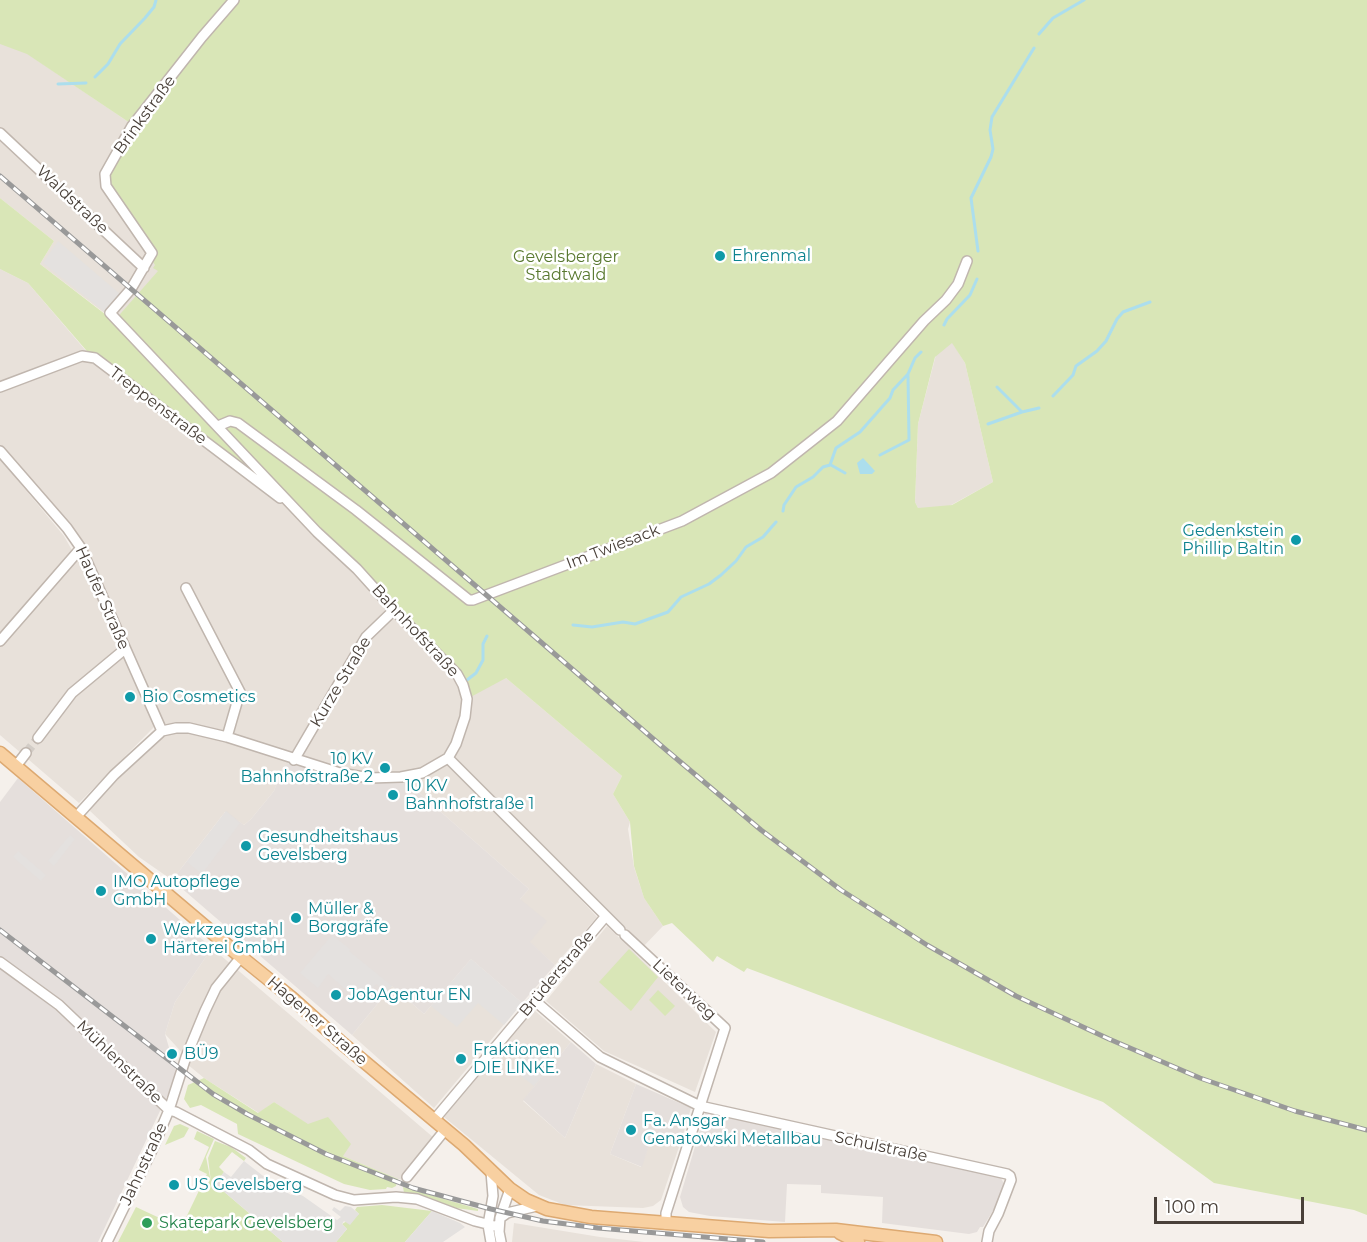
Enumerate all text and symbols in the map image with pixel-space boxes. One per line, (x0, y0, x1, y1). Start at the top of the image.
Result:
street label: Brinkstraße (110, 72, 180, 158)
street label: Waldstraße (32, 162, 112, 238)
place label: Ehrenmal (732, 246, 811, 266)
park label: Gevelsberger Stadtwald (513, 247, 619, 285)
marker: Ehrenmal (713, 249, 727, 263)
street label: Treppenstraße (106, 363, 210, 449)
street label: Im Twiesack (564, 520, 662, 574)
place label: Gedenkstein Phillip Baltin (1182, 521, 1284, 559)
marker: Gedenkstein Phillip Baltin (1289, 533, 1303, 547)
street label: Haufer Straße (71, 544, 133, 652)
street label: Bahnhofstraße (367, 581, 463, 681)
street label: Kurze Straße (306, 633, 376, 731)
place label: Bio Cosmetics (142, 687, 256, 707)
marker: Bio Cosmetics (123, 690, 137, 704)
place label: 10 KV Bahnhofstraße 2 (240, 749, 373, 787)
marker: 10 KV Bahnhofstraße 2 (378, 761, 392, 775)
place label: 10 KV Bahnhofstraße 1 (405, 776, 534, 814)
marker: 10 KV Bahnhofstraße 1 (386, 788, 400, 802)
place label: Gesundheitshaus Gevelsberg (258, 827, 398, 865)
marker: Gesundheitshaus Gevelsberg (239, 839, 253, 853)
place label: IMO Autopflege GmbH (113, 872, 240, 910)
marker: IMO Autopflege GmbH (94, 884, 108, 898)
place label: Müller & Borggräfe (308, 899, 388, 937)
marker: Müller & Borggräfe (289, 911, 303, 925)
place label: Werkzeugstahl Härterei GmbH (163, 920, 286, 958)
street label: Brüderstraße (516, 927, 598, 1021)
marker: Werkzeugstahl Härterei GmbH (144, 932, 158, 946)
street label: Lieterweg (648, 956, 720, 1024)
street label: Hagener Straße (263, 972, 371, 1070)
place label: JobAgentur EN (348, 985, 471, 1005)
marker: JobAgentur EN (329, 988, 343, 1002)
street label: Mühlenstraße (72, 1016, 166, 1108)
place label: Fraktionen DIE LINKE. (473, 1040, 560, 1078)
place label: BÜ9 (184, 1044, 218, 1064)
marker: BÜ9 (165, 1047, 179, 1061)
marker: Fraktionen DIE LINKE. (454, 1052, 468, 1066)
place label: Fa. Ansgar Genatowski Metallbau (643, 1111, 821, 1149)
street label: Jahnstraße (117, 1120, 171, 1208)
marker: Fa. Ansgar Genatowski Metallbau (624, 1123, 638, 1137)
street label: Schulstraße (833, 1128, 929, 1166)
place label: US Gevelsberg (186, 1175, 302, 1195)
marker: US Gevelsberg (167, 1178, 181, 1192)
scale bar (1157, 1185, 1307, 1223)
text: 100 m (1165, 1196, 1219, 1218)
place label: Skatepark Gevelsberg (159, 1213, 334, 1233)
marker: Skatepark Gevelsberg (140, 1216, 154, 1230)

